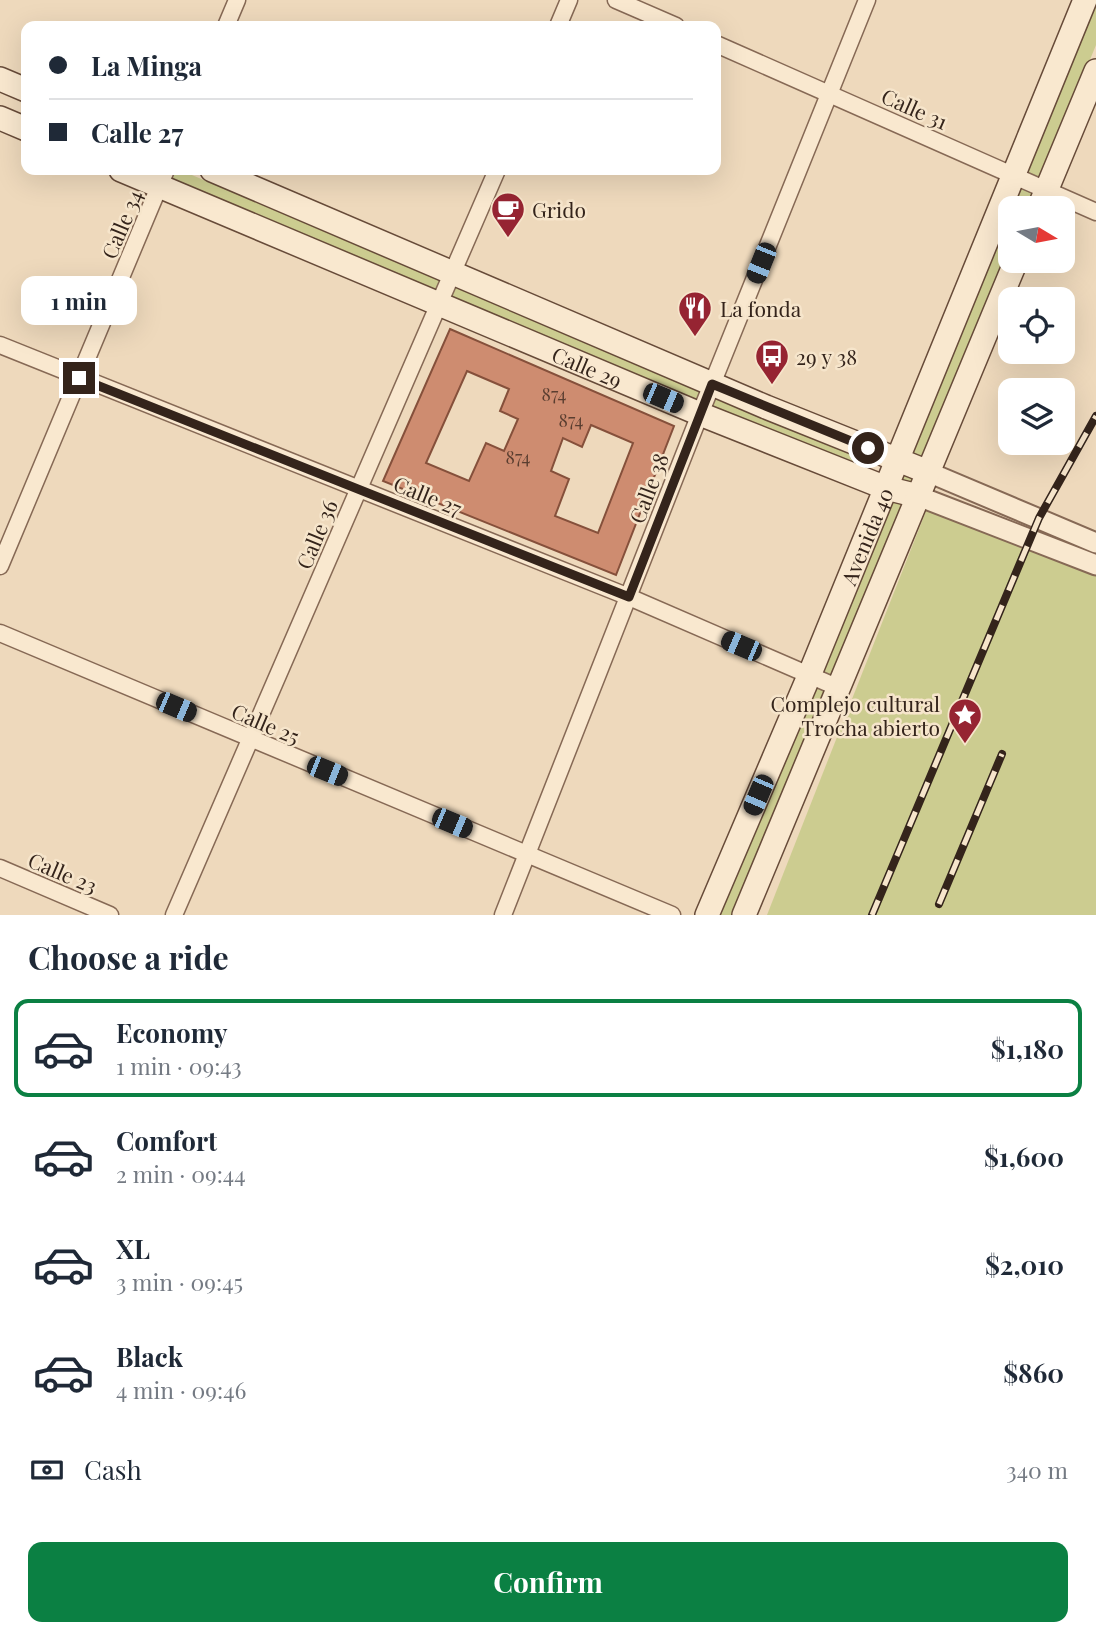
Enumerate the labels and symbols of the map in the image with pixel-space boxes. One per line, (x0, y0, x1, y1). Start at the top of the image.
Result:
street label: Calle 31 (877, 81, 953, 135)
street label: Calle 34 (94, 185, 148, 263)
cafe icon: Grido (489, 190, 527, 239)
place label: Grido (532, 195, 586, 223)
north arrow (998, 196, 1074, 273)
car (744, 240, 779, 286)
callout: 1 min (21, 276, 137, 326)
restaurant icon: La fonda (676, 289, 714, 338)
place label: La fonda (720, 294, 802, 322)
bus stop icon: 29 y 38 (753, 337, 791, 386)
street label: Calle 29 (548, 339, 627, 394)
place label: 29 y 38 (796, 342, 857, 370)
route end (63, 362, 95, 394)
car (640, 380, 687, 416)
house number: 874 (542, 382, 567, 406)
house number: 874 (559, 408, 584, 432)
route start (852, 432, 884, 464)
house number: 874 (506, 445, 531, 469)
street label: Calle 38 (622, 449, 674, 527)
street label: Calle 27 (390, 469, 467, 521)
street label: Avenida 40 (833, 483, 899, 590)
street label: Calle 36 (289, 495, 343, 573)
car (718, 628, 765, 664)
car (153, 689, 200, 725)
place label: Complejo cultural Trocha abierto (771, 689, 940, 741)
street label: Calle 25 (228, 696, 304, 750)
place icon: Complejo cultural Trocha abierto (946, 696, 984, 745)
car (304, 753, 351, 789)
car (741, 772, 776, 818)
car (429, 805, 476, 841)
street label: Calle 23 (24, 845, 102, 899)

